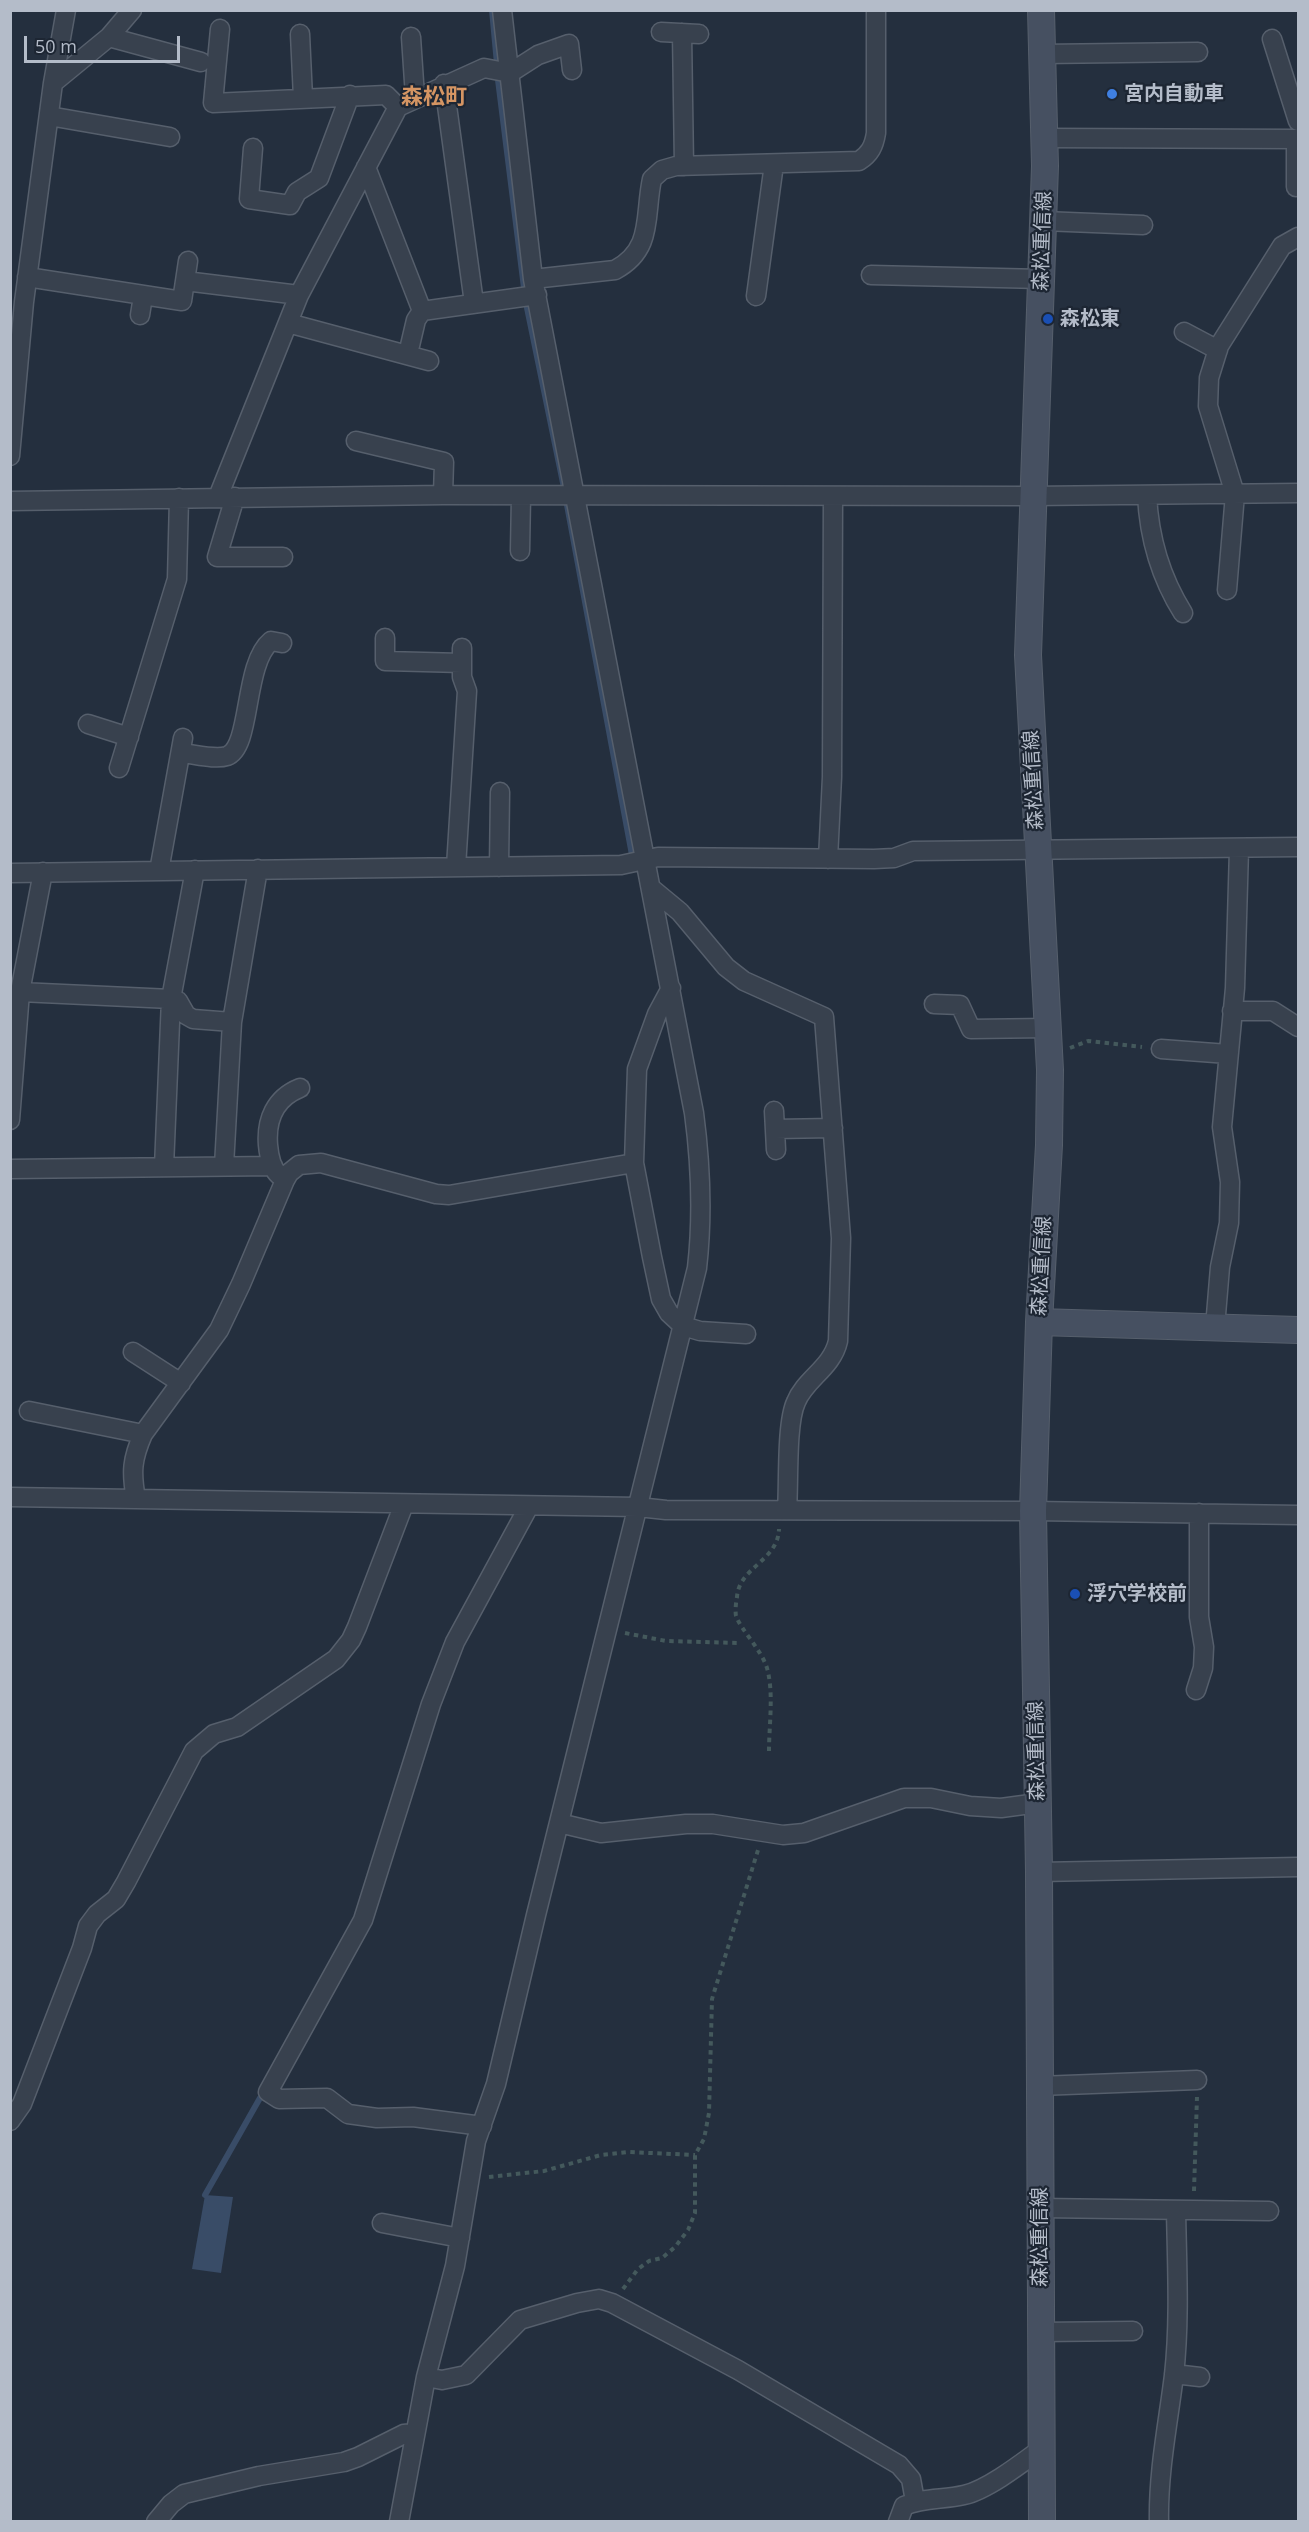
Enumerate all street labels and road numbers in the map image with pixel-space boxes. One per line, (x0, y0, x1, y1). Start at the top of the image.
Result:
street label: 森松重信線 (1029, 191, 1057, 291)
street label: 森松重信線 (1019, 729, 1049, 831)
street label: 森松重信線 (1027, 1215, 1057, 1317)
street label: 森松重信線 (1024, 1701, 1050, 1801)
street label: 森松重信線 (1028, 2187, 1052, 2287)

